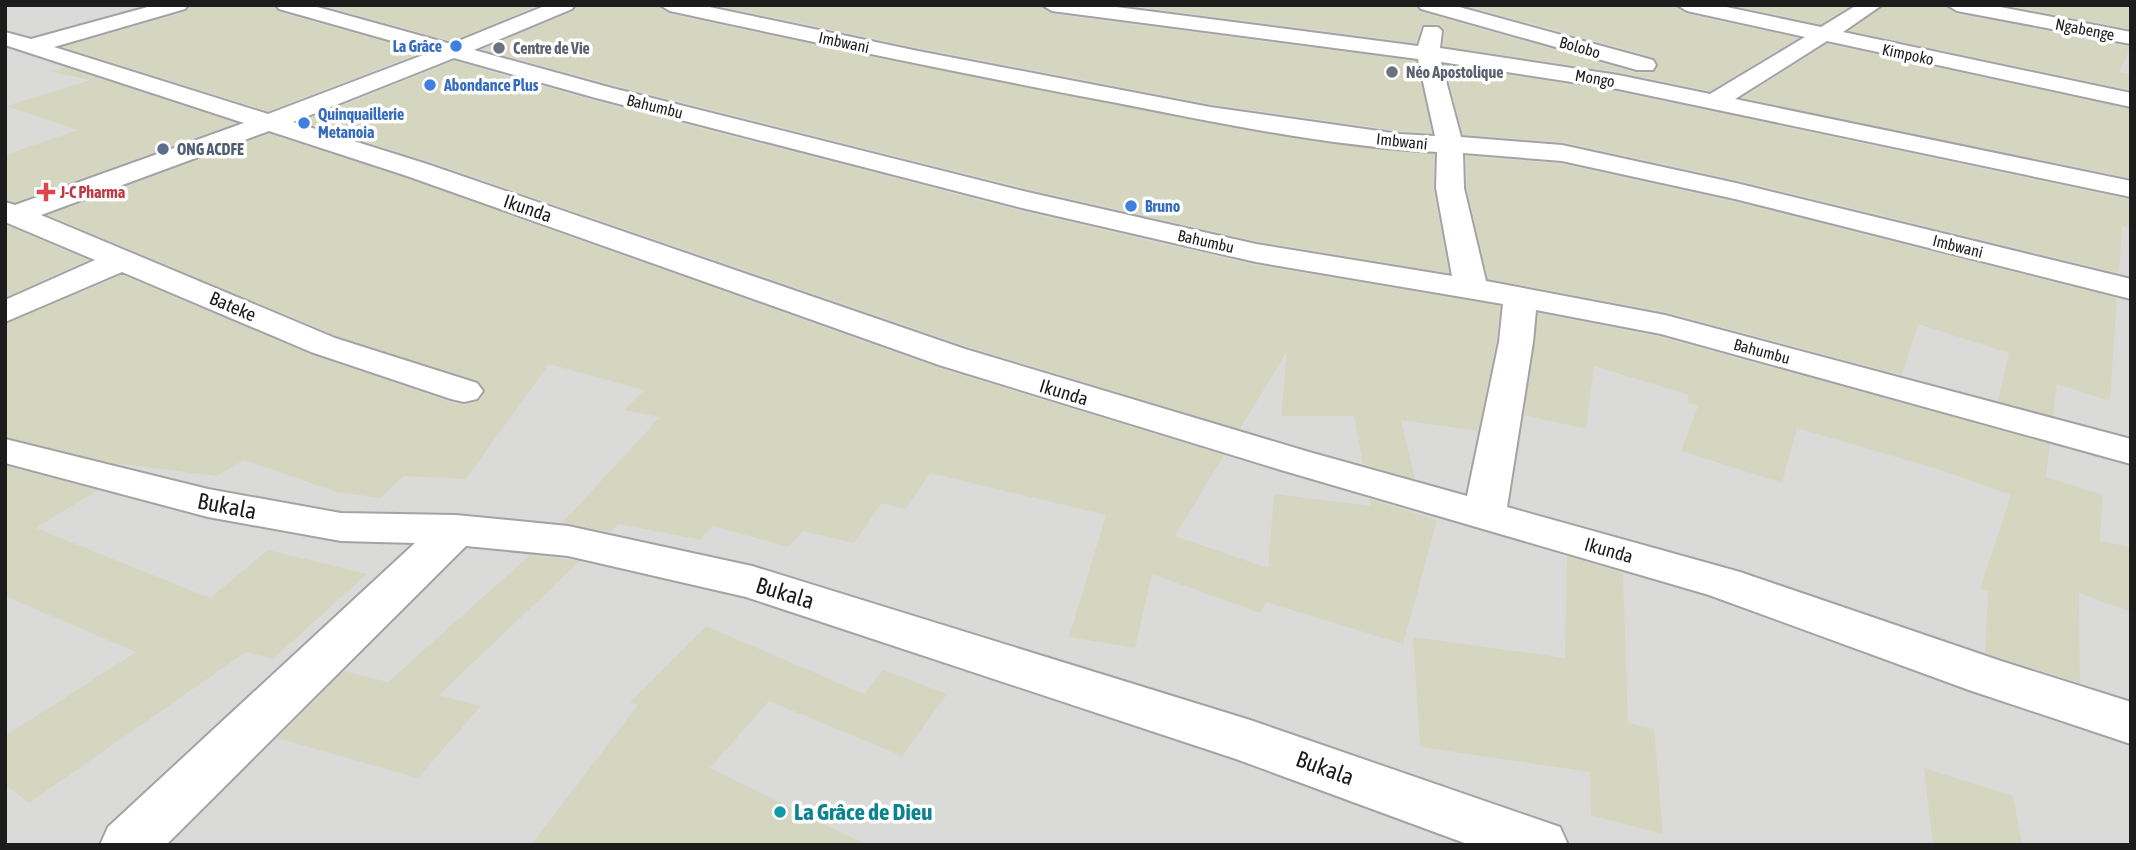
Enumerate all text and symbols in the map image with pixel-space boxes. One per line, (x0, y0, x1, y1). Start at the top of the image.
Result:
street label: Ngabenge (2054, 14, 2116, 45)
street label: Imbwani (817, 28, 871, 56)
street label: Bolobo (1557, 33, 1603, 61)
place label: La Grâce (393, 37, 442, 55)
marker: La Grâce (448, 38, 464, 54)
place label: Centre de Vie (513, 39, 590, 57)
marker: Centre de Vie (491, 40, 507, 56)
street label: Kimpoko (1880, 40, 1935, 69)
place label: Néo Apostolique (1406, 63, 1503, 81)
marker: Néo Apostolique (1384, 64, 1400, 80)
street label: Mongo (1574, 66, 1616, 91)
place label: Abondance Plus (443, 76, 539, 94)
marker: Abondance Plus (422, 77, 438, 93)
street label: Bahumbu (625, 90, 685, 122)
place label: Quinquaillerie Metanoia (318, 105, 404, 141)
marker: Quinquaillerie Metanoia (296, 115, 312, 131)
street label: Imbwani (1376, 129, 1428, 153)
place label: ONG ACDFE (177, 140, 244, 158)
marker: ONG ACDFE (155, 141, 171, 157)
place label: J-C Pharma (59, 183, 125, 201)
marker: J-C Pharma (38, 184, 54, 200)
street label: Ikunda (501, 190, 555, 226)
place label: Bruno (1145, 197, 1181, 215)
marker: Bruno (1123, 198, 1139, 214)
street label: Bahumbu (1176, 226, 1236, 256)
street label: Imbwani (1931, 231, 1985, 261)
street label: Bateke (206, 286, 260, 326)
street label: Bahumbu (1732, 335, 1792, 367)
street label: Ikunda (1037, 374, 1091, 410)
street label: Bukala (195, 488, 259, 524)
street label: Ikunda (1582, 533, 1636, 567)
street label: Bukala (753, 572, 817, 614)
street label: Bukala (1293, 746, 1357, 790)
place label: La Grâce de Dieu (794, 799, 932, 825)
marker: La Grâce de Dieu (772, 804, 788, 820)

